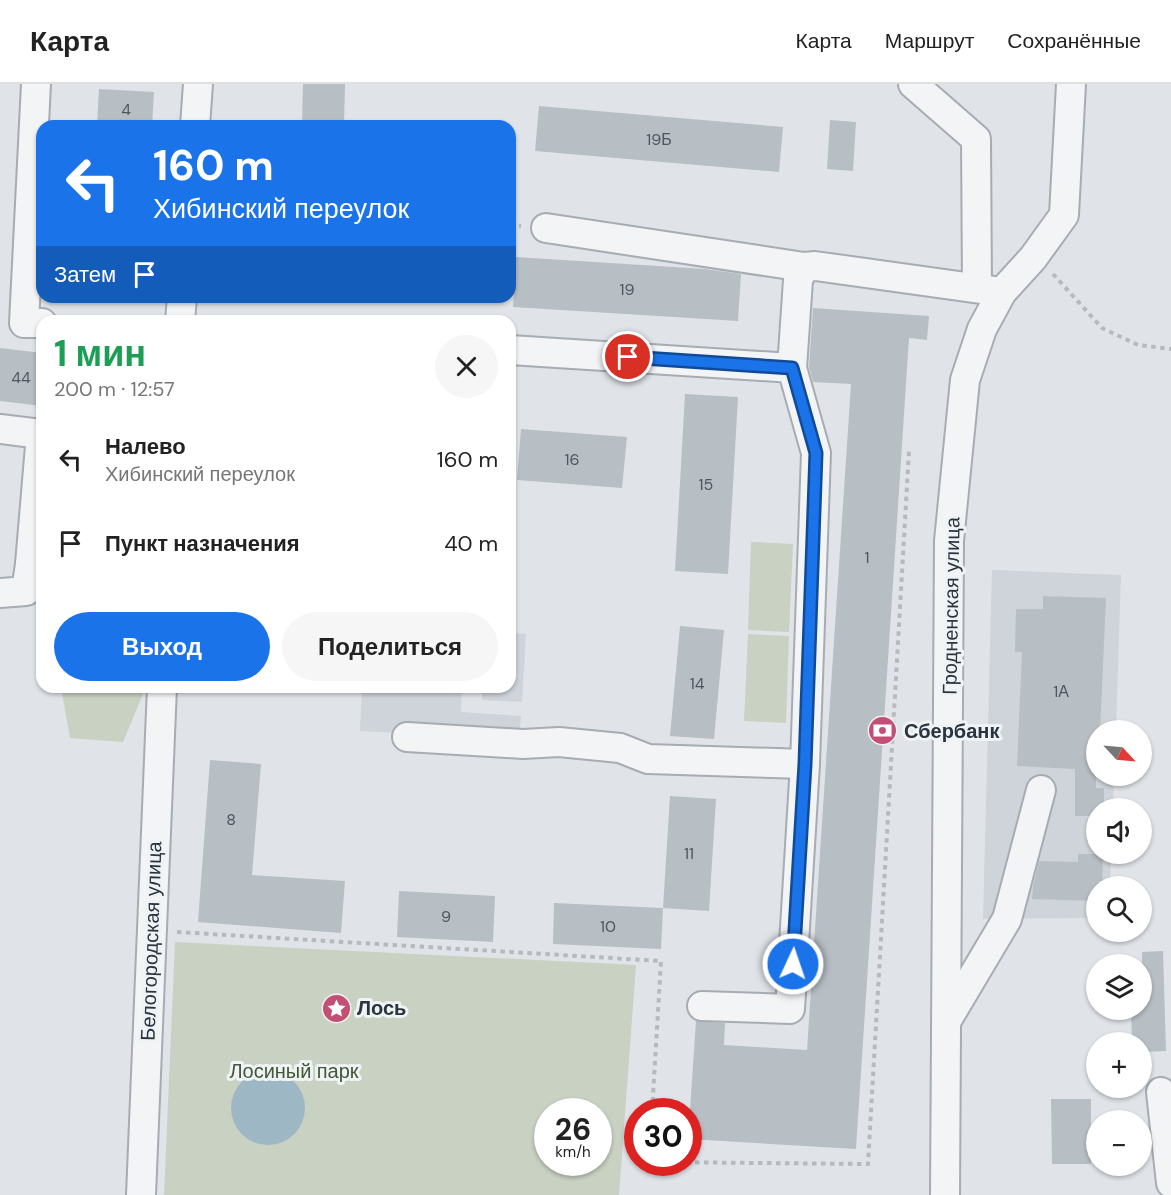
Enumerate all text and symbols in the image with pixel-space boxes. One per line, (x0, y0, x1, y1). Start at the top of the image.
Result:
text: Карта (30, 23, 109, 60)
text: Карта (796, 27, 852, 55)
text: Маршрут (885, 27, 974, 55)
text: Сохранённые (1007, 27, 1141, 55)
house number: 4 (121, 99, 131, 120)
house number: 19Б (646, 129, 672, 150)
text: 160 m (153, 138, 274, 193)
icon: left (54, 144, 132, 222)
text: Хибинский переулок (153, 191, 409, 226)
icon: arrive (128, 258, 161, 291)
text: Затем (54, 260, 116, 289)
house number: 19 (619, 279, 635, 300)
text: 1 мин (54, 330, 146, 377)
pin (602, 331, 653, 382)
button: close (435, 335, 498, 398)
icon: arrive (611, 340, 644, 373)
house number: 44 (11, 367, 31, 388)
text: 200 m · 12:57 (54, 376, 175, 402)
text: Налево (105, 432, 186, 461)
icon: left (54, 443, 87, 476)
text: 160 m (437, 445, 498, 474)
house number: 16 (564, 449, 580, 470)
text: Хибинский переулок (105, 461, 295, 487)
house number: 15 (699, 474, 713, 495)
street label: Гродненская улица (936, 516, 966, 695)
icon: arrive (54, 527, 87, 560)
text: Пункт назначения (105, 529, 300, 558)
text: 40 m (444, 529, 498, 558)
house number: 1 (865, 547, 870, 568)
button: Выход (54, 612, 270, 681)
button: Поделиться (282, 612, 498, 681)
house number: 14 (690, 673, 705, 694)
house number: 1А (1053, 681, 1069, 702)
bank icon: Сбербанк (867, 715, 899, 747)
place label: Сбербанк (904, 718, 1000, 744)
north arrow (1086, 720, 1152, 786)
map controls (1086, 720, 1152, 1176)
button: sound (1086, 798, 1152, 864)
house number: 8 (226, 809, 236, 830)
street label: Белогородская улица (135, 840, 168, 1041)
house number: 11 (684, 843, 694, 864)
button: search (1086, 876, 1152, 942)
house number: 9 (441, 906, 451, 927)
house number: 10 (600, 916, 616, 937)
position arrow (761, 932, 825, 996)
button: layers (1086, 954, 1152, 1020)
place icon: Лось (320, 992, 352, 1024)
place label: Лось (357, 995, 406, 1021)
button: + (1086, 1032, 1152, 1098)
park label: Лосиный парк (229, 1058, 359, 1084)
speed limit sign: 30 (624, 1098, 702, 1176)
text: 26 (555, 1110, 591, 1149)
button: − (1086, 1110, 1152, 1176)
text: km/h (555, 1142, 591, 1162)

